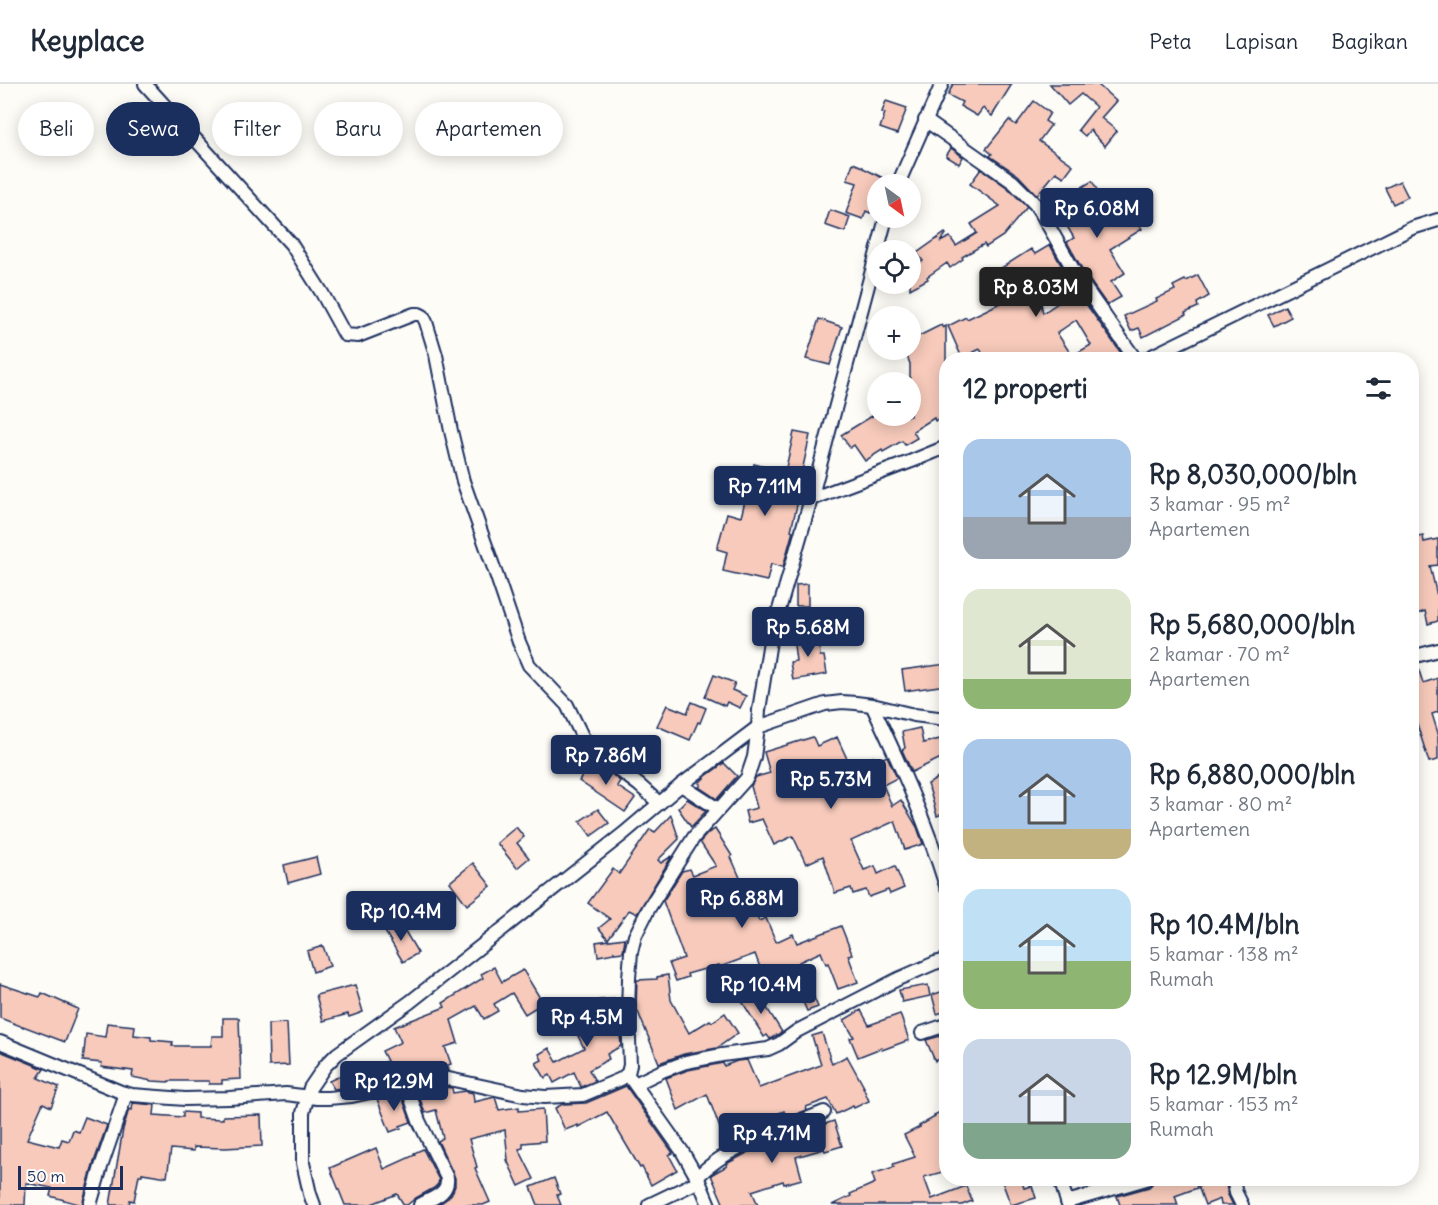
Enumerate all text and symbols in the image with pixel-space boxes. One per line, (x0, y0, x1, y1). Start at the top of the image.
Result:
text: Keyplace (30, 23, 145, 59)
text: Peta (1149, 28, 1192, 55)
text: Lapisan (1225, 28, 1298, 55)
text: Bagikan (1331, 28, 1408, 55)
chip: Beli (18, 102, 94, 156)
chip: Sewa (106, 102, 200, 156)
chip: Filter (212, 102, 302, 156)
chip: Baru (314, 102, 403, 156)
chip: Apartemen (415, 102, 563, 156)
north arrow (867, 174, 921, 228)
map controls (867, 174, 921, 426)
pin: Rp 6.08M (1035, 188, 1159, 239)
text: Rp 6.08M (1054, 195, 1140, 220)
button: locate (867, 240, 921, 294)
pin: Rp 8.03M (974, 267, 1098, 318)
text: Rp 8.03M (993, 274, 1079, 299)
button: + (867, 306, 921, 360)
button: − (867, 372, 921, 426)
text: 12 properti (963, 372, 1088, 405)
icon: filters (1362, 372, 1395, 405)
text: Rp 8,030,000/bln (1149, 458, 1357, 491)
icon: home (1011, 463, 1083, 535)
pin: Rp 7.11M (703, 466, 827, 517)
text: Rp 7.11M (728, 473, 802, 498)
text: 3 kamar · 95 m² (1149, 491, 1290, 516)
text: Apartemen (1149, 516, 1250, 541)
pin: Rp 5.68M (746, 607, 870, 658)
text: Rp 5,680,000/bln (1149, 608, 1355, 641)
icon: home (1011, 613, 1083, 685)
text: Rp 5.68M (766, 614, 850, 639)
text: 2 kamar · 70 m² (1149, 641, 1290, 666)
text: Apartemen (1149, 666, 1250, 691)
pin: Rp 7.86M (544, 735, 668, 786)
text: Rp 7.86M (565, 742, 647, 767)
text: Rp 6,880,000/bln (1149, 758, 1355, 791)
pin: Rp 5.73M (769, 759, 893, 810)
icon: home (1011, 763, 1083, 835)
text: Rp 5.73M (790, 766, 872, 791)
text: 3 kamar · 80 m² (1149, 791, 1292, 816)
text: Apartemen (1149, 816, 1250, 841)
pin: Rp 6.88M (680, 878, 804, 929)
text: Rp 6.88M (700, 885, 784, 910)
pin: Rp 10.4M (339, 891, 463, 942)
text: Rp 10.4M (360, 898, 442, 923)
text: Rp 10.4M/bln (1149, 908, 1300, 941)
icon: home (1011, 913, 1083, 985)
text: 5 kamar · 138 m² (1149, 941, 1298, 966)
pin: Rp 10.4M (699, 964, 823, 1015)
text: Rumah (1149, 966, 1214, 991)
text: Rp 10.4M (720, 971, 802, 996)
pin: Rp 4.5M (532, 997, 642, 1048)
text: Rp 4.5M (551, 1004, 623, 1029)
text: Rp 12.9M/bln (1149, 1058, 1297, 1091)
pin: Rp 12.9M (332, 1061, 456, 1112)
icon: home (1011, 1063, 1083, 1135)
text: Rp 12.9M (354, 1068, 434, 1093)
text: 5 kamar · 153 m² (1149, 1091, 1298, 1116)
pin: Rp 4.71M (710, 1113, 834, 1164)
text: Rumah (1149, 1116, 1214, 1141)
text: Rp 4.71M (733, 1120, 811, 1145)
scale bar (18, 1163, 123, 1190)
text: 50 m (27, 1166, 65, 1186)

